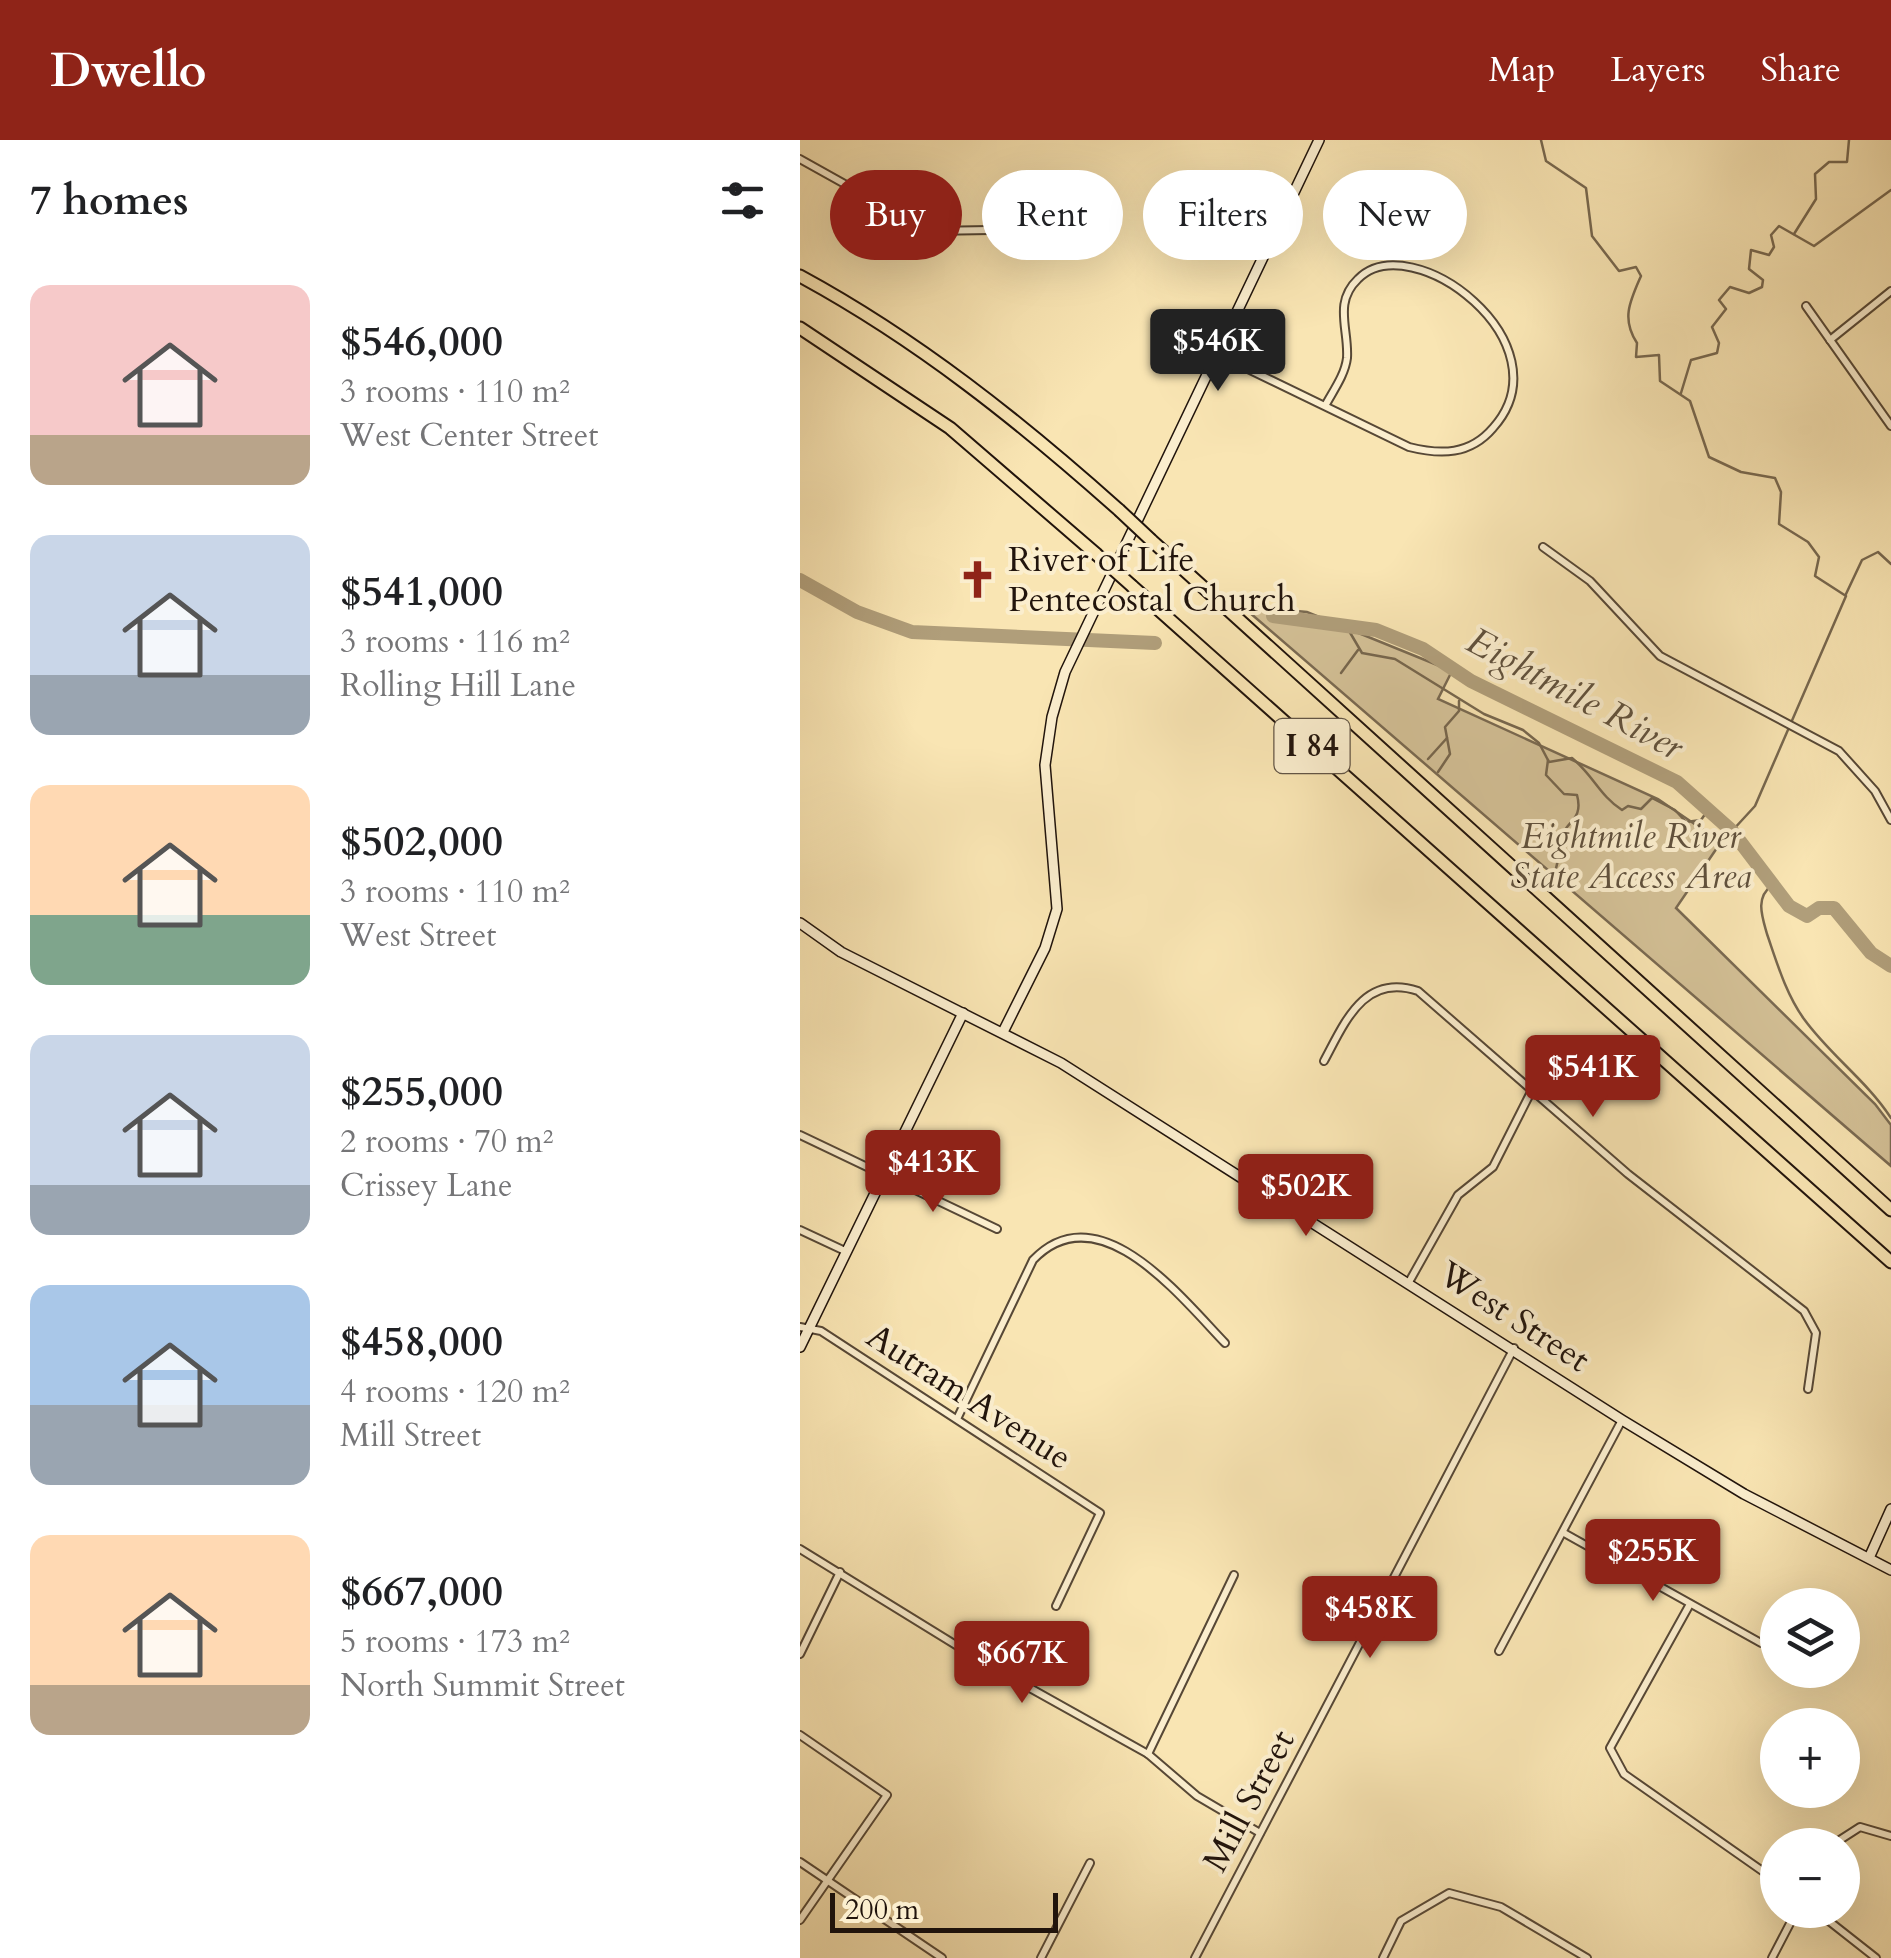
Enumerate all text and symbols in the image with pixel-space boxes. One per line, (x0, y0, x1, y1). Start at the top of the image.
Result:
text: Dwello (50, 38, 206, 103)
text: Map (1489, 46, 1555, 94)
text: Layers (1610, 46, 1705, 94)
text: Share (1760, 46, 1841, 94)
chip: Buy (830, 170, 962, 260)
chip: Rent (982, 170, 1123, 260)
chip: Filters (1143, 170, 1303, 260)
chip: New (1323, 170, 1467, 260)
text: 7 homes (30, 172, 188, 229)
icon: filters (715, 173, 770, 228)
pin: $546K (1148, 309, 1288, 394)
text: $546,000 (340, 313, 503, 370)
text: $546K (1172, 319, 1264, 363)
icon: home (110, 325, 230, 445)
text: 3 rooms · 110 m² (340, 370, 570, 414)
text: West Center Street (340, 414, 598, 458)
place label: River of Life Pentecostal Church (1008, 536, 1296, 624)
church icon: River of Life Pentecostal Church (957, 559, 999, 601)
text: $541,000 (340, 563, 503, 620)
icon: home (110, 575, 230, 695)
water label: Eightmile River (1458, 615, 1694, 774)
text: 3 rooms · 116 m² (340, 620, 570, 664)
text: Rolling Hill Lane (340, 664, 576, 708)
road number: I 84 (1274, 719, 1350, 773)
text: $502,000 (340, 813, 503, 870)
park label: Eightmile River State Access Area (1510, 813, 1752, 901)
icon: home (110, 825, 230, 945)
text: 3 rooms · 110 m² (340, 870, 570, 914)
text: West Street (340, 914, 496, 958)
pin: $541K (1523, 1035, 1663, 1120)
text: $541K (1547, 1045, 1639, 1089)
text: $255,000 (340, 1063, 503, 1120)
icon: home (110, 1075, 230, 1195)
text: 2 rooms · 70 m² (340, 1120, 553, 1164)
pin: $413K (863, 1130, 1003, 1215)
text: $413K (887, 1140, 979, 1184)
pin: $502K (1236, 1154, 1376, 1239)
text: Crissey Lane (340, 1164, 512, 1208)
text: $502K (1260, 1164, 1352, 1208)
street label: West Street (1428, 1250, 1599, 1384)
text: $458,000 (340, 1313, 503, 1370)
street label: Autram Avenue (857, 1313, 1081, 1481)
icon: home (110, 1325, 230, 1445)
text: 4 rooms · 120 m² (340, 1370, 570, 1414)
text: Mill Street (340, 1414, 481, 1458)
pin: $255K (1583, 1519, 1723, 1604)
text: $255K (1607, 1529, 1699, 1573)
text: $667,000 (340, 1563, 503, 1620)
icon: home (110, 1575, 230, 1695)
pin: $458K (1300, 1576, 1440, 1661)
text: $458K (1324, 1586, 1416, 1630)
map controls (1760, 1588, 1860, 1928)
button: layers (1760, 1588, 1860, 1688)
text: 5 rooms · 173 m² (340, 1620, 570, 1664)
pin: $667K (952, 1621, 1092, 1706)
text: $667K (976, 1631, 1068, 1675)
text: North Summit Street (340, 1664, 625, 1708)
button: + (1760, 1708, 1860, 1808)
street label: Mill Street (1192, 1722, 1306, 1880)
button: − (1760, 1828, 1860, 1928)
scale bar (830, 1888, 1058, 1932)
text: 200 m (845, 1891, 919, 1929)

